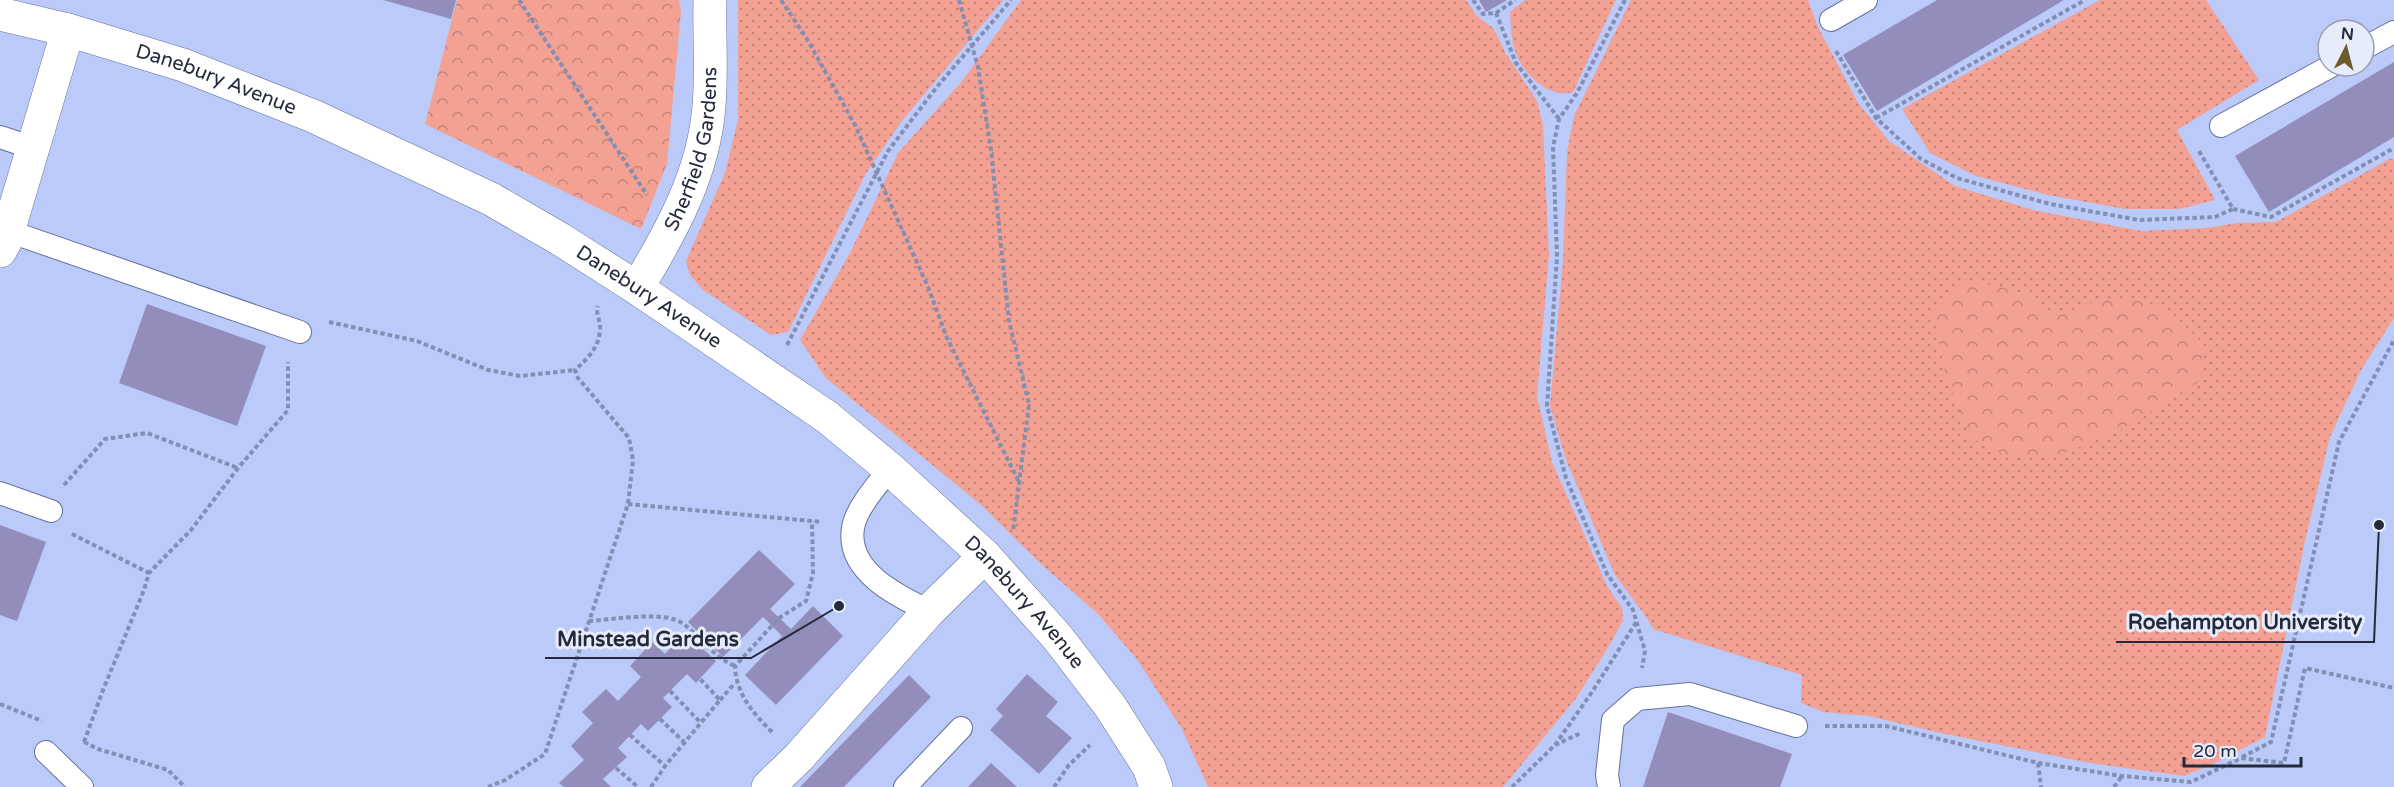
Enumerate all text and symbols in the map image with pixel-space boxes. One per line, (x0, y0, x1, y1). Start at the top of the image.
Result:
north arrow (2316, 18, 2376, 78)
text: N (2340, 23, 2355, 45)
street label: Danebury Avenue (133, 39, 300, 120)
street label: Sherfield Gardens (660, 67, 722, 235)
street label: Danebury Avenue (572, 240, 726, 354)
street label: Danebury Avenue (959, 531, 1089, 674)
callout: Roehampton University (2116, 603, 2374, 642)
text: Roehampton University (2128, 610, 2363, 635)
callout: Minstead Gardens (545, 619, 751, 658)
text: Minstead Gardens (557, 627, 739, 652)
scale bar (2184, 730, 2301, 768)
text: 20 m (2193, 740, 2237, 762)

